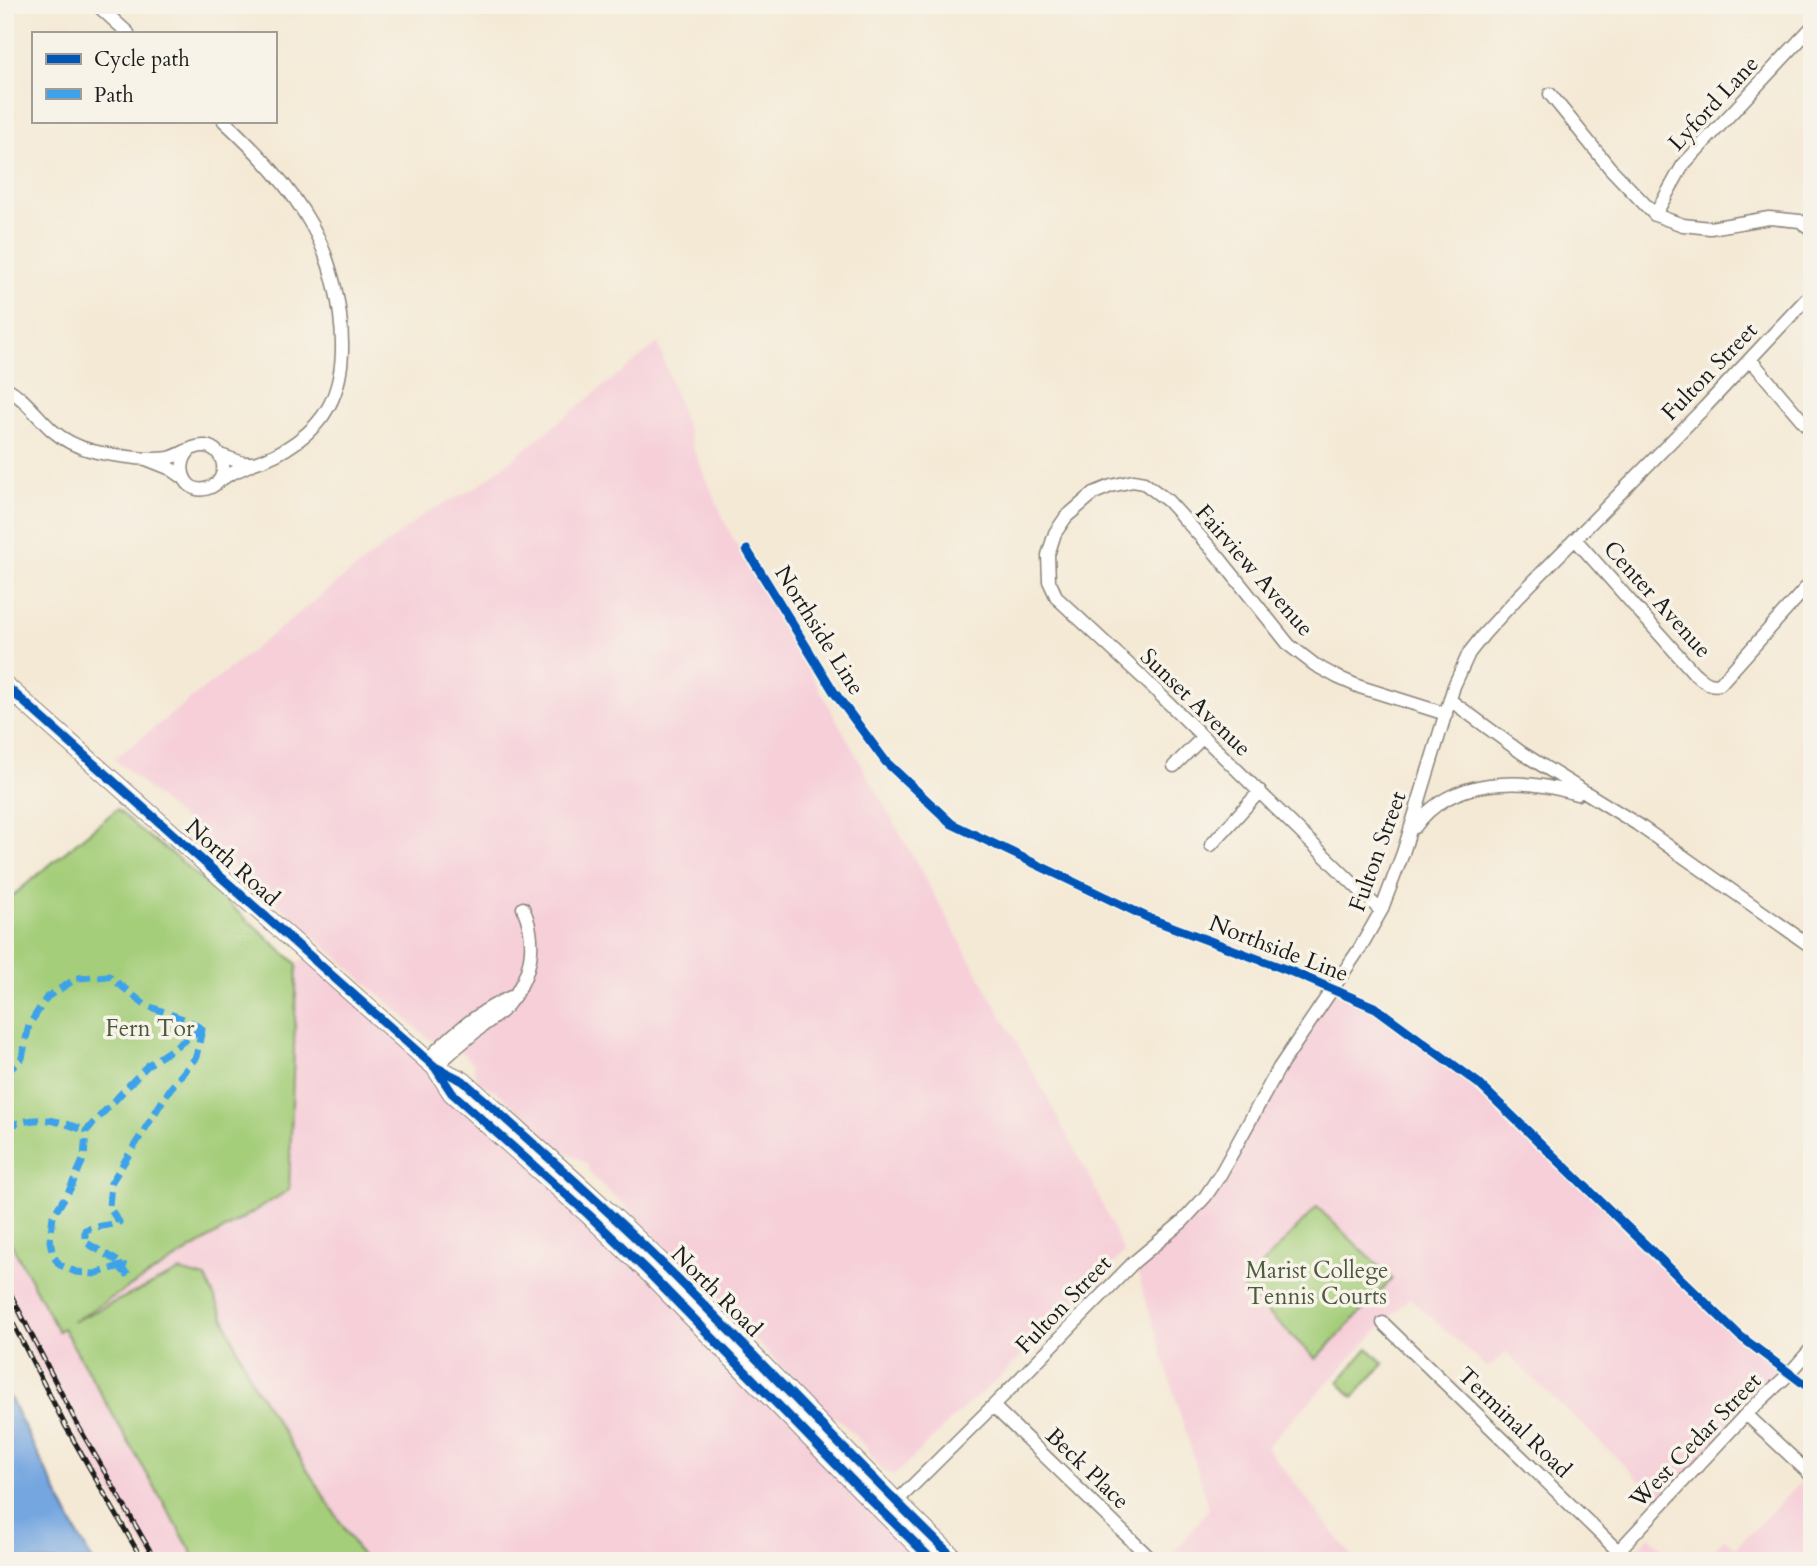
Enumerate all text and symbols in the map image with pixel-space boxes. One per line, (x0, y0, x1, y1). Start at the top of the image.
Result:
legend (32, 32, 276, 122)
text: Cycle path (94, 45, 190, 74)
street label: Lyford Lane (1661, 49, 1766, 158)
text: Path (94, 81, 134, 110)
street label: Fulton Street (1654, 315, 1764, 427)
street label: Fairview Avenue (1189, 498, 1321, 643)
street label: Center Avenue (1597, 534, 1719, 665)
street label: Northside Line (767, 560, 872, 701)
street label: Sunset Avenue (1133, 641, 1258, 763)
street label: Fulton Street (1341, 787, 1414, 916)
street label: North Road (179, 812, 287, 914)
street label: Northside Line (1205, 908, 1353, 989)
park label: Fern Tor (106, 1013, 195, 1044)
street label: North Road (664, 1239, 770, 1344)
street label: Fulton Street (1008, 1248, 1118, 1360)
park label: Marist College Tennis Courts (1245, 1255, 1389, 1312)
street label: Terminal Road (1451, 1360, 1579, 1485)
street label: West Cedar Street (1622, 1366, 1768, 1516)
street label: Beck Place (1039, 1421, 1136, 1516)

